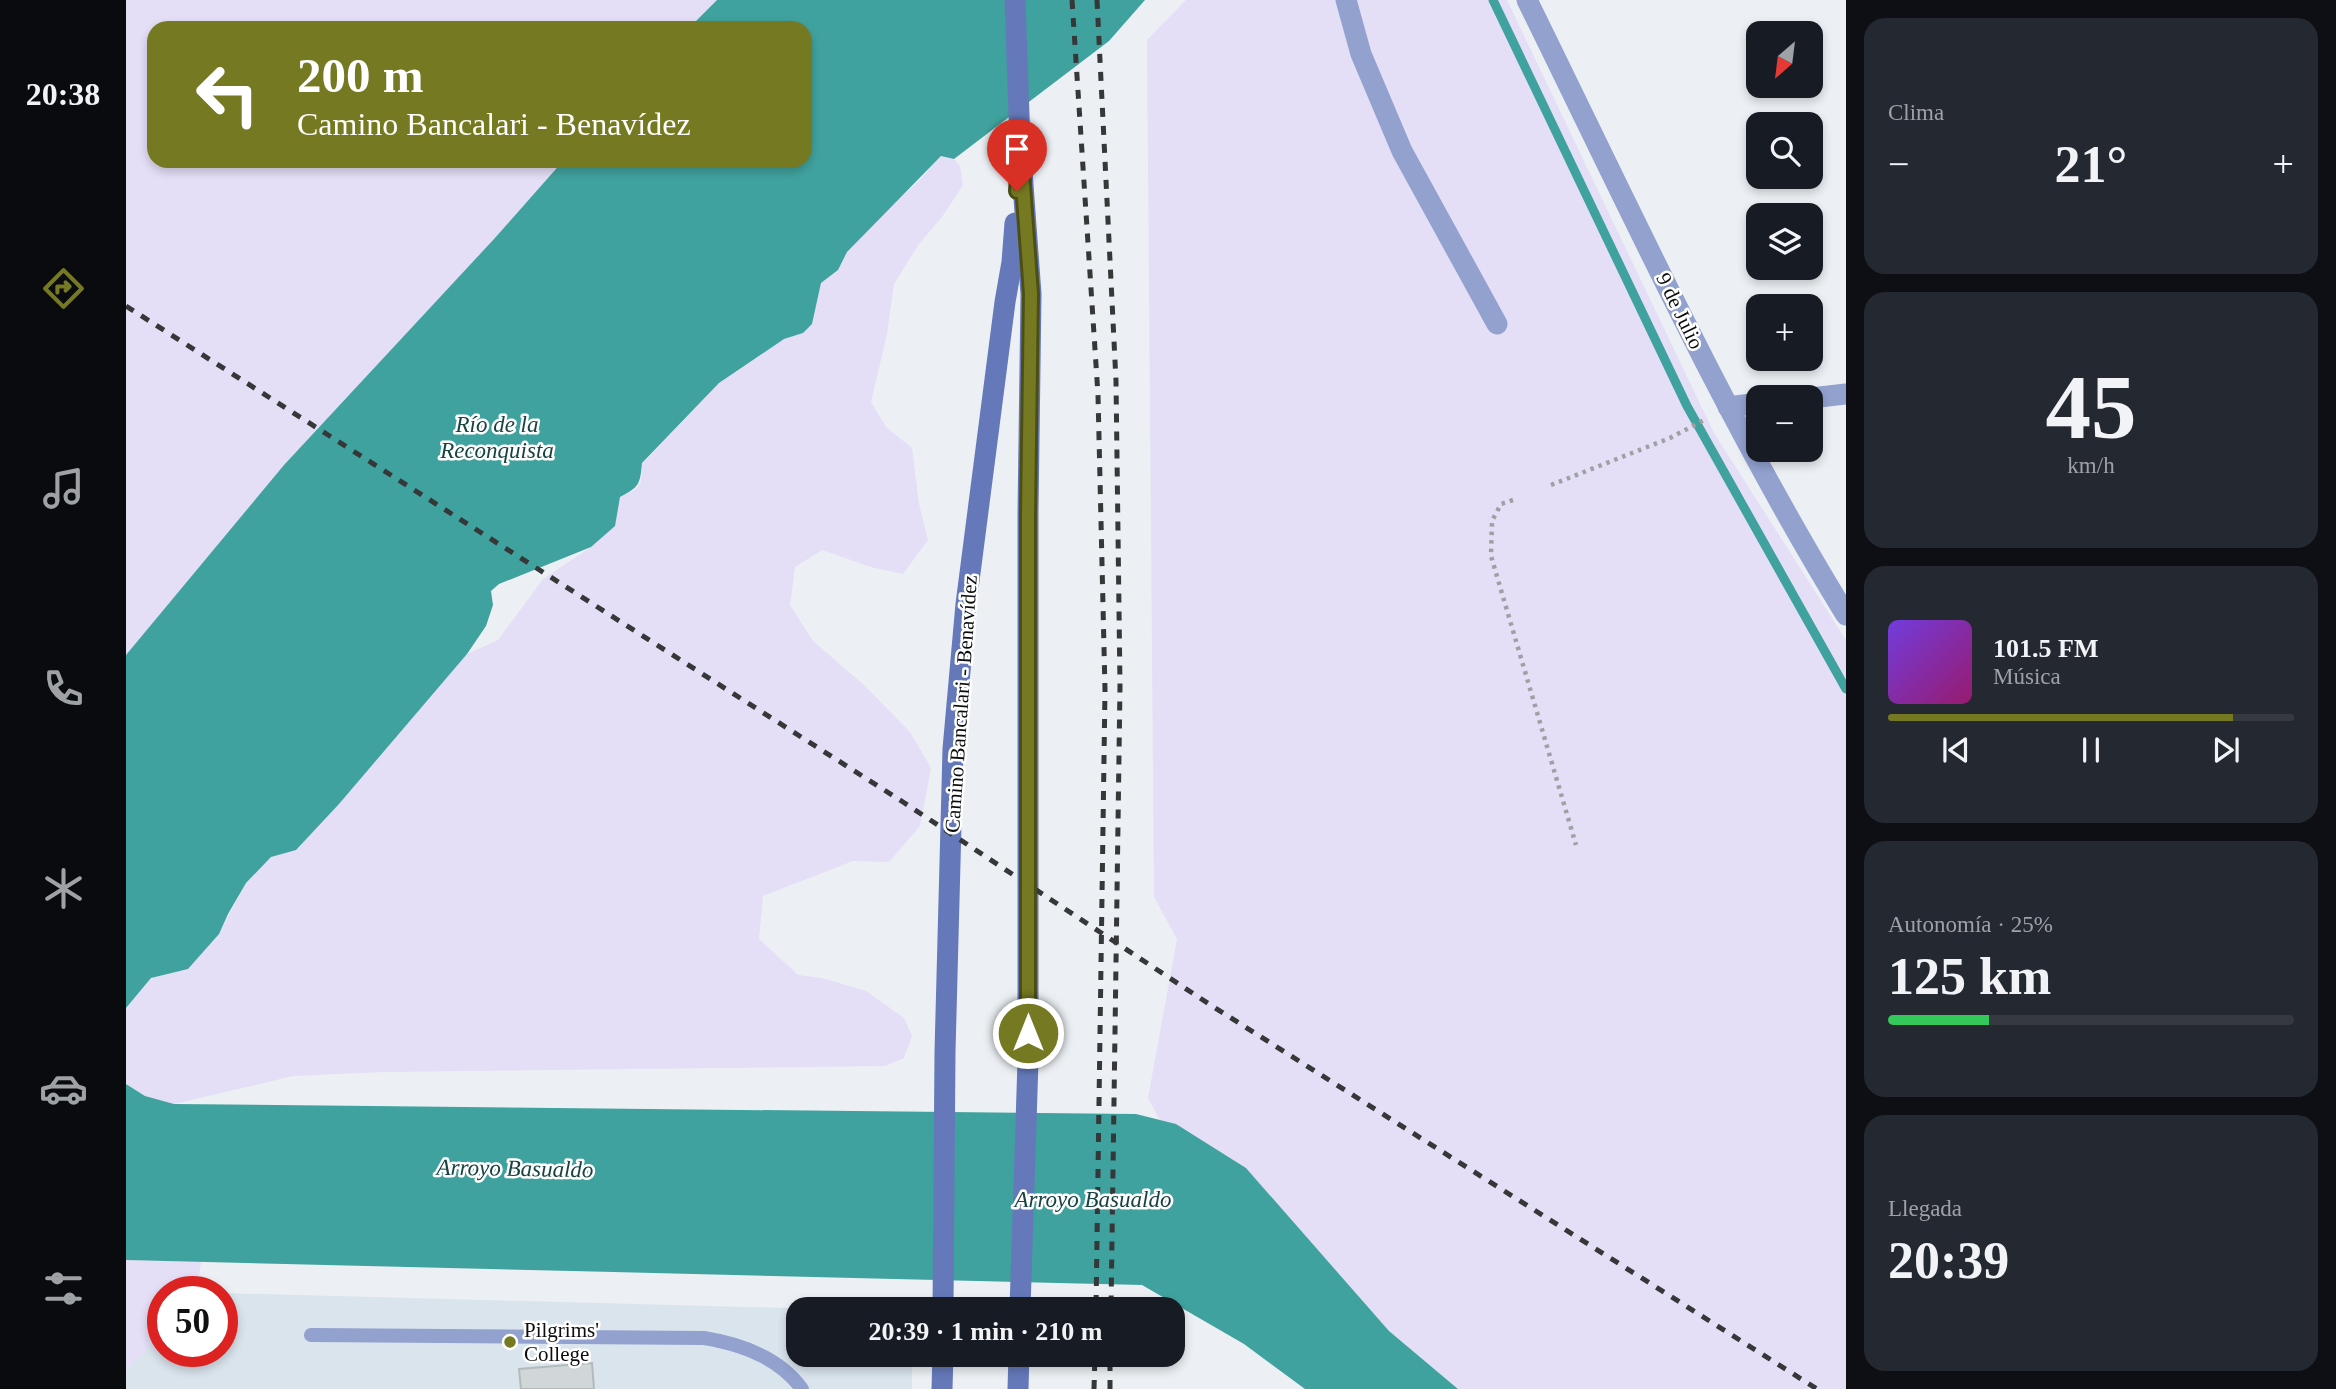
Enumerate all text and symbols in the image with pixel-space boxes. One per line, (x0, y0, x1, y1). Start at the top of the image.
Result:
north arrow (1746, 21, 1824, 98)
map controls (1746, 21, 1823, 462)
text: 200 m (297, 48, 424, 103)
icon: left (182, 49, 273, 140)
text: 20:38 (26, 76, 100, 112)
text: Clima (1888, 100, 1944, 125)
text: Camino Bancalari - Benavídez (297, 106, 691, 142)
button: search (1746, 112, 1823, 189)
pin (987, 119, 1047, 191)
icon: arrive (998, 130, 1036, 168)
text: 21° (2055, 136, 2127, 193)
text: − (1888, 143, 1909, 185)
text: + (2273, 143, 2294, 185)
button: layers (1746, 203, 1823, 280)
icon: directions (39, 264, 88, 313)
street label: 9 de Julio (1651, 269, 1709, 353)
button: + (1746, 294, 1823, 371)
text: 45 (2046, 357, 2137, 458)
button: − (1746, 385, 1823, 462)
water label: Río de la Reconquista (439, 412, 554, 463)
text: km/h (2067, 453, 2115, 478)
icon: music (39, 464, 88, 513)
street label: Camino Bancalari - Benavídez (940, 574, 982, 834)
text: 101.5 FM (1993, 634, 2098, 663)
icon: phone (39, 664, 88, 713)
text: Música (1993, 664, 2061, 689)
icon: previous (1937, 731, 1975, 769)
icon: pause (2072, 731, 2110, 769)
icon: next (2207, 731, 2245, 769)
icon: climate (39, 864, 88, 913)
text: Autonomía · 25% (1888, 912, 2053, 937)
text: 125 km (1888, 948, 2051, 1005)
position arrow (991, 996, 1065, 1070)
icon: car (39, 1064, 88, 1113)
water label: Arroyo Basualdo (434, 1155, 594, 1182)
water label: Arroyo Basualdo (1013, 1187, 1171, 1212)
text: Llegada (1888, 1196, 1962, 1221)
text: 20:39 (1888, 1232, 2009, 1289)
icon: filters (39, 1264, 88, 1313)
speed limit sign: 50 (147, 1276, 238, 1367)
text: 20:39 · 1 min · 210 m (869, 1317, 1103, 1346)
place label: Pilgrims' College (524, 1318, 599, 1366)
marker: Pilgrims' College (502, 1334, 518, 1350)

